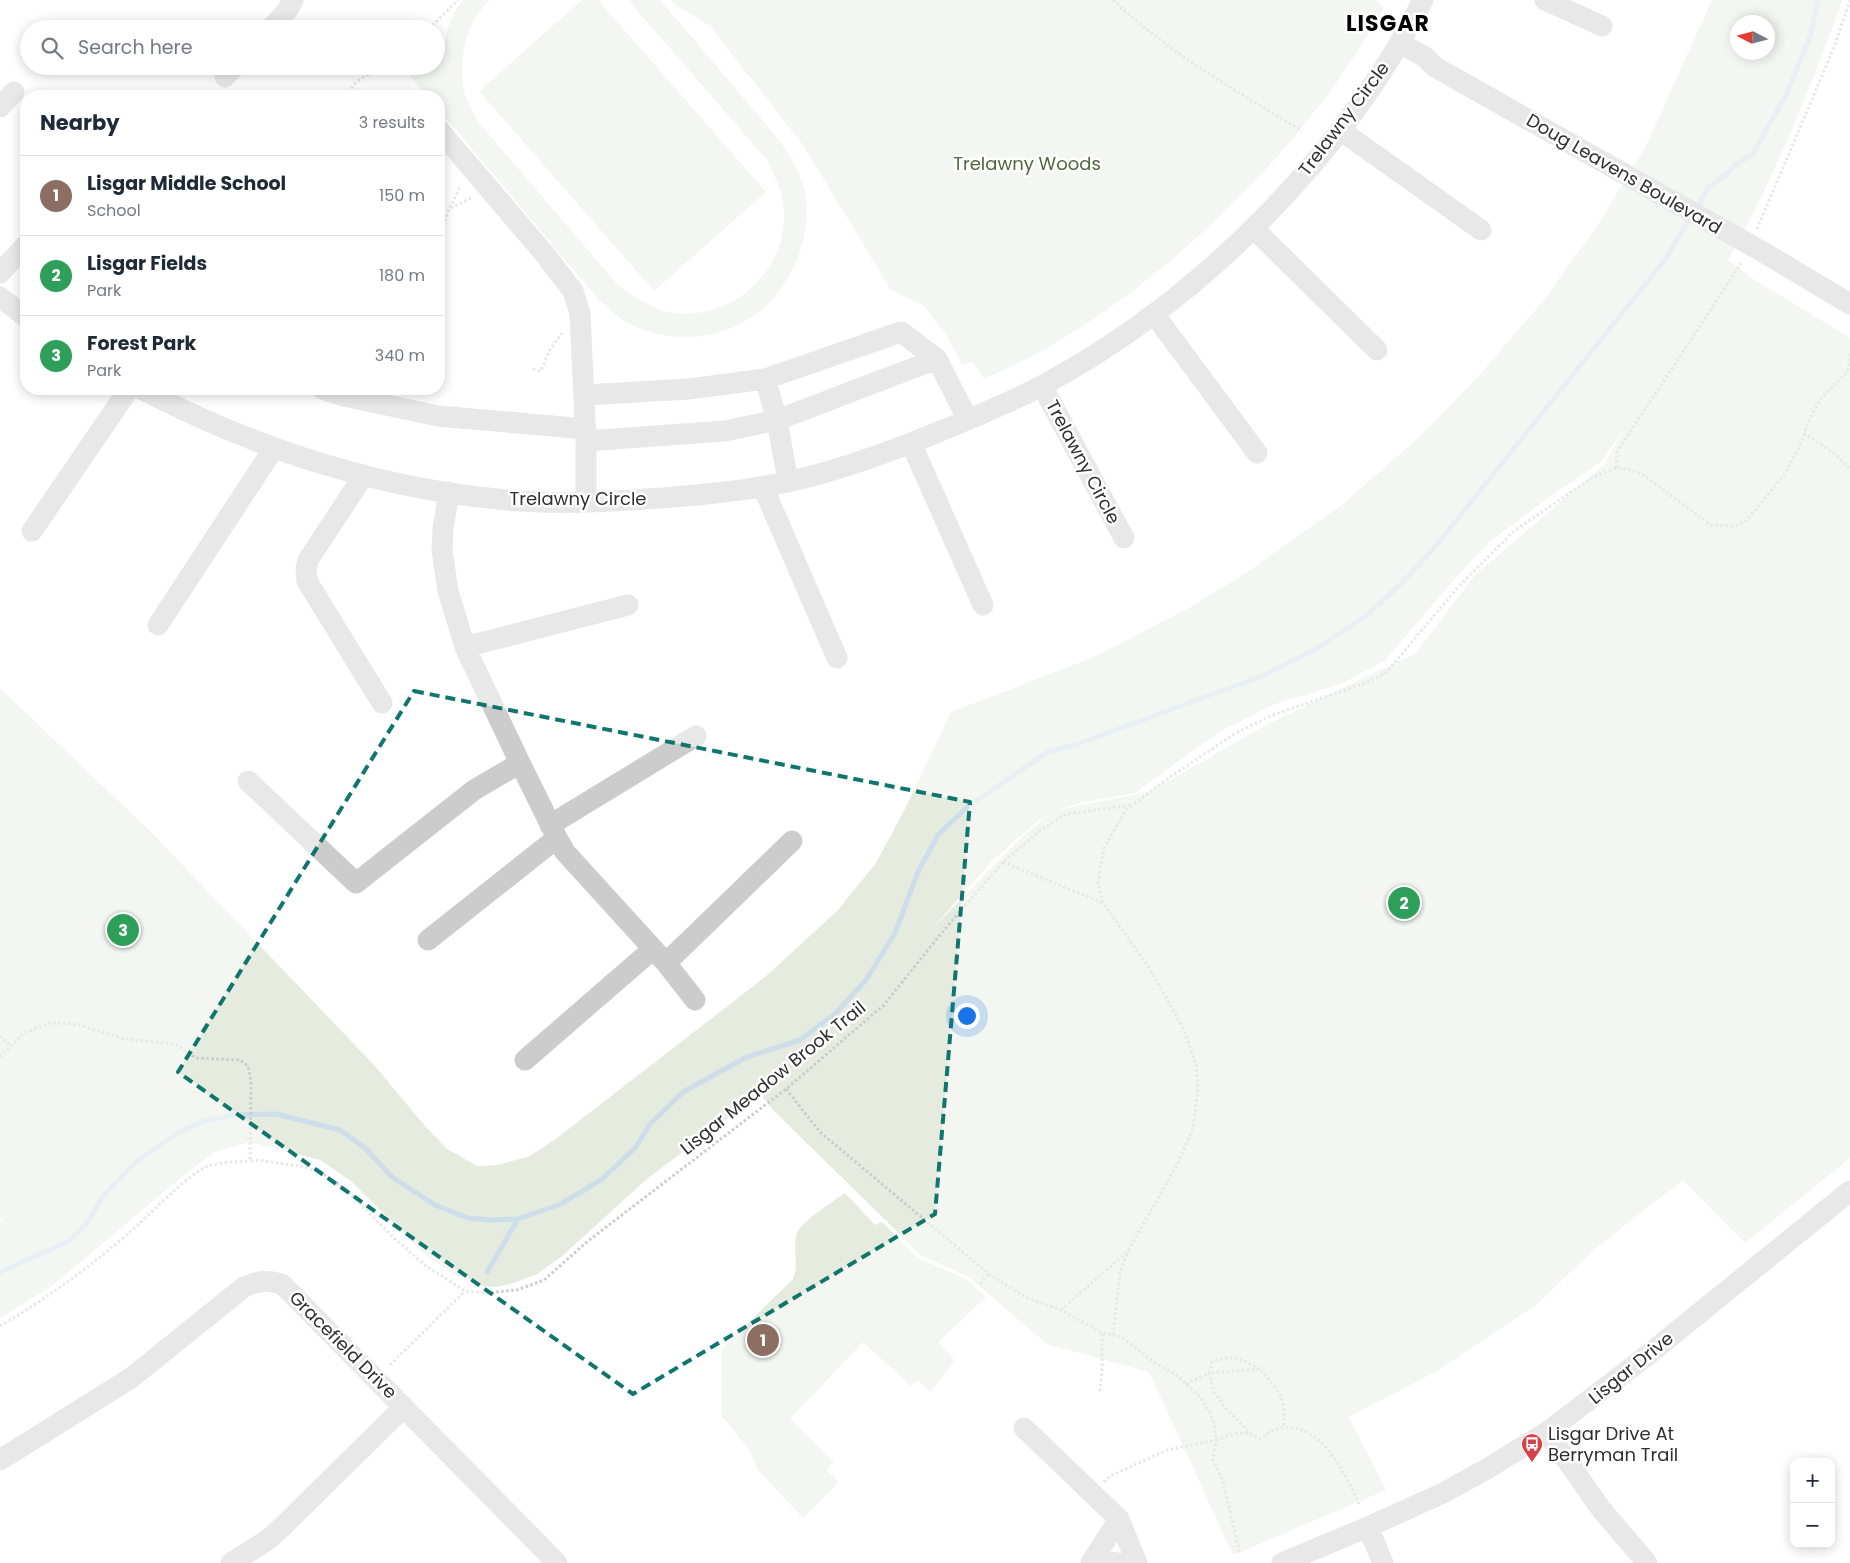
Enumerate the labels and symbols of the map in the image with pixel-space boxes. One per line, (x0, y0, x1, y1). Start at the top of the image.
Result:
district label: LISGAR (1346, 8, 1430, 39)
north arrow (1730, 15, 1775, 60)
street label: Trelawny Circle (1292, 56, 1395, 181)
street label: Doug Leavens Boulevard (1522, 107, 1726, 240)
park label: Trelawny Woods (953, 151, 1101, 176)
street label: Trelawny Circle (1040, 395, 1127, 528)
street label: Trelawny Circle (510, 486, 646, 511)
pin: 2 (1388, 884, 1420, 922)
pin: 3 (107, 911, 139, 949)
street label: Lisgar Meadow Brook Trail (675, 995, 871, 1160)
your location (954, 1003, 980, 1029)
street label: Gracefield Drive (284, 1285, 403, 1404)
pin: 1 (747, 1321, 779, 1359)
street label: Lisgar Drive (1583, 1326, 1678, 1410)
place label: Lisgar Drive At Berryman Trail (1548, 1421, 1678, 1467)
bus stop icon: Lisgar Drive At Berryman Trail (1520, 1432, 1544, 1463)

